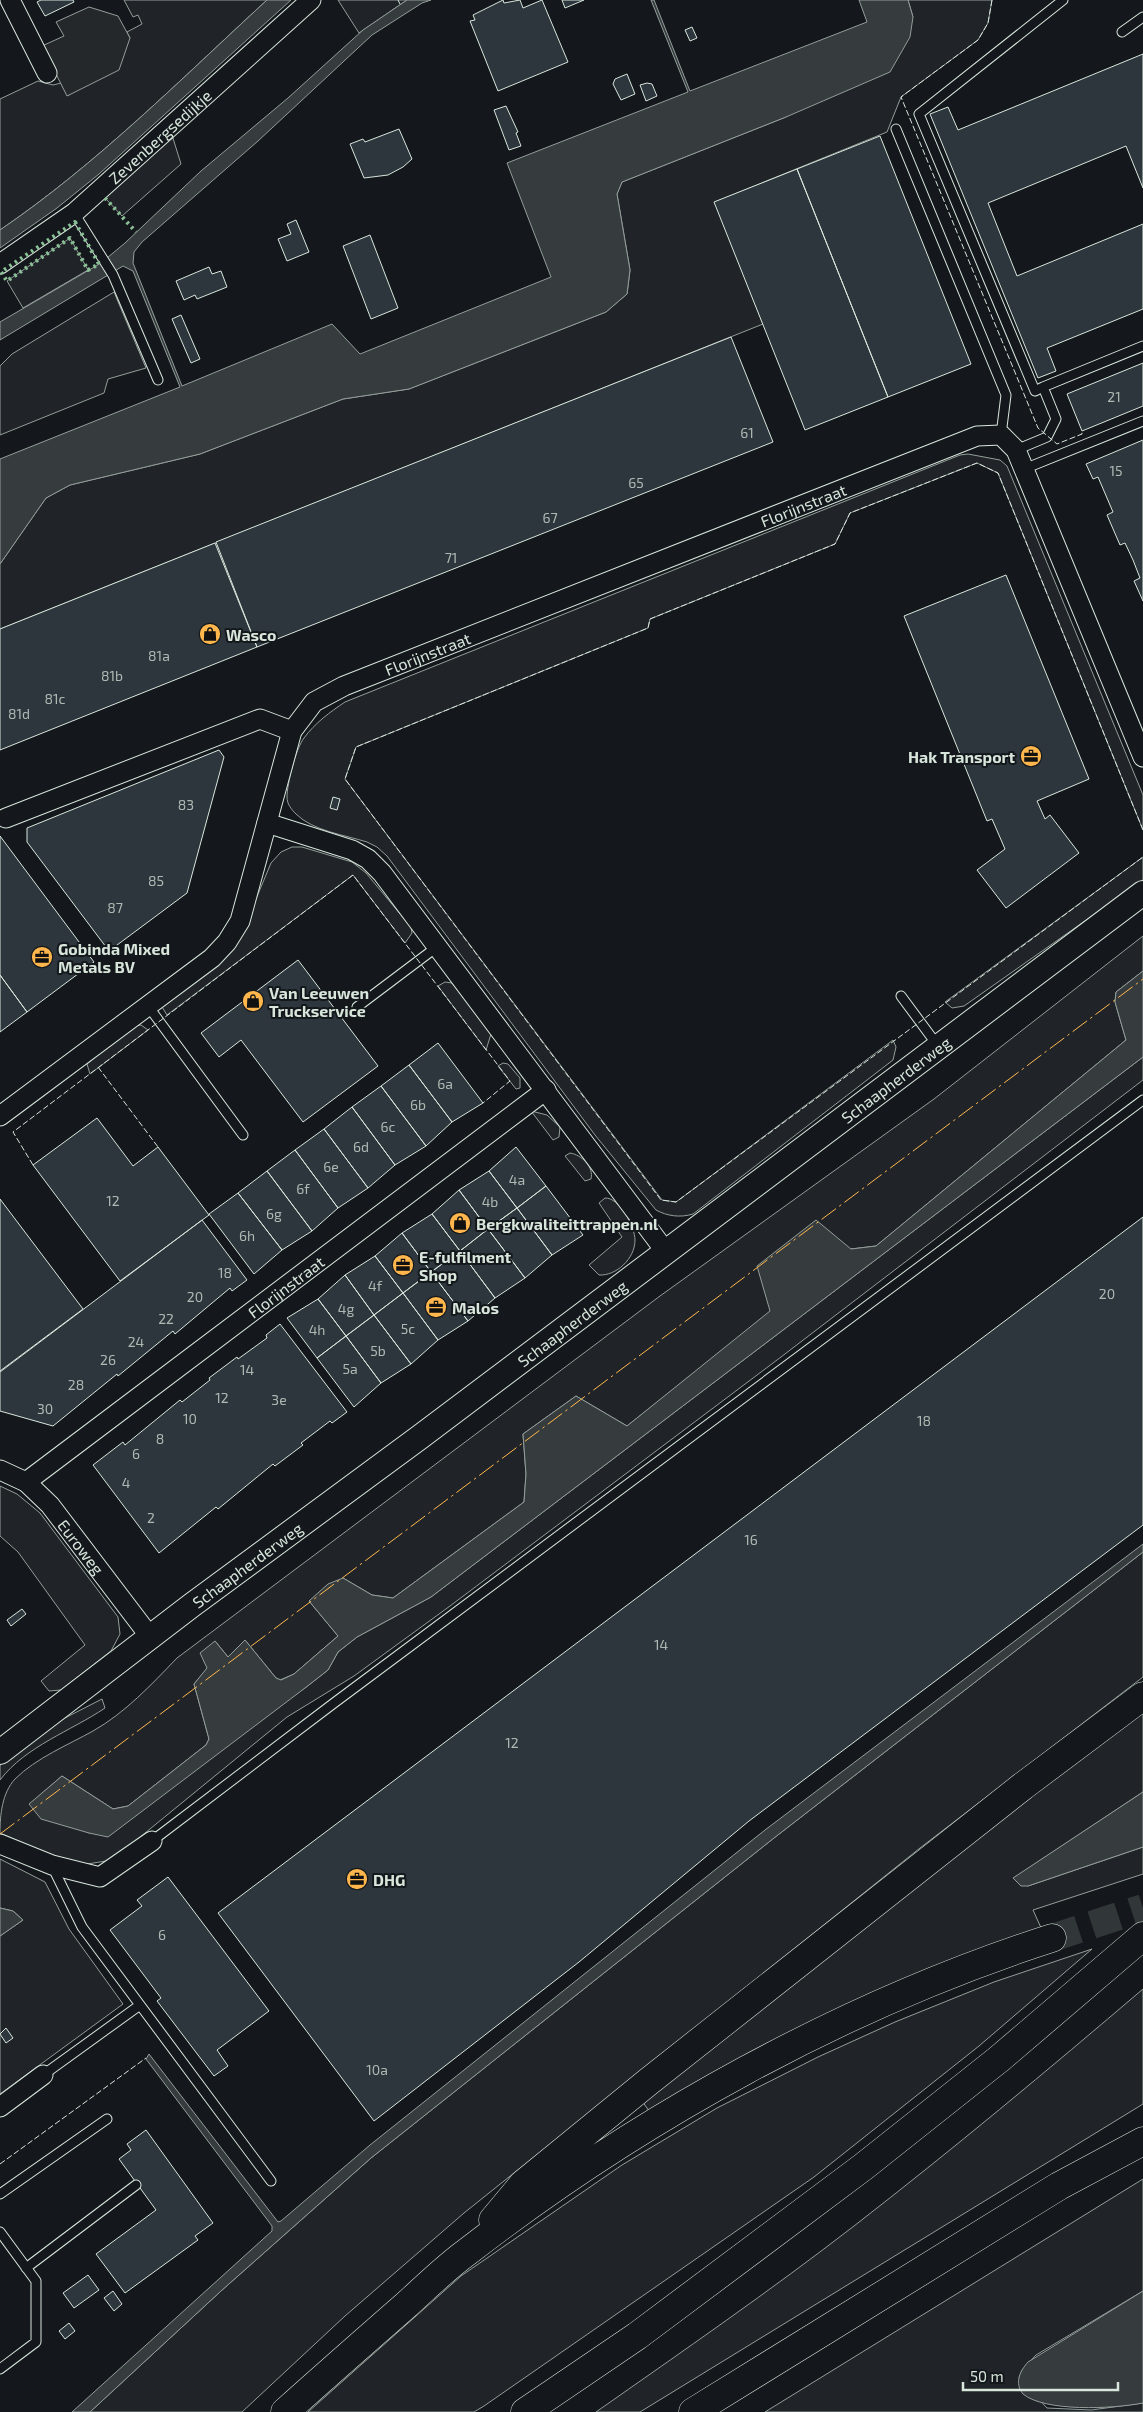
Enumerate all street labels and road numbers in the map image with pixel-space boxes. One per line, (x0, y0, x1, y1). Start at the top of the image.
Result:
street label: Zevenbergsedijkje (104, 85, 215, 187)
street label: Florijnstraat (757, 479, 849, 530)
street label: Florijnstraat (382, 628, 473, 679)
street label: Schaapherderweg (837, 1032, 954, 1127)
street label: Florijnstraat (244, 1252, 327, 1321)
street label: Schaapherderweg (513, 1275, 630, 1370)
street label: Euroweg (55, 1515, 108, 1578)
street label: Schaapherderweg (188, 1518, 306, 1611)

